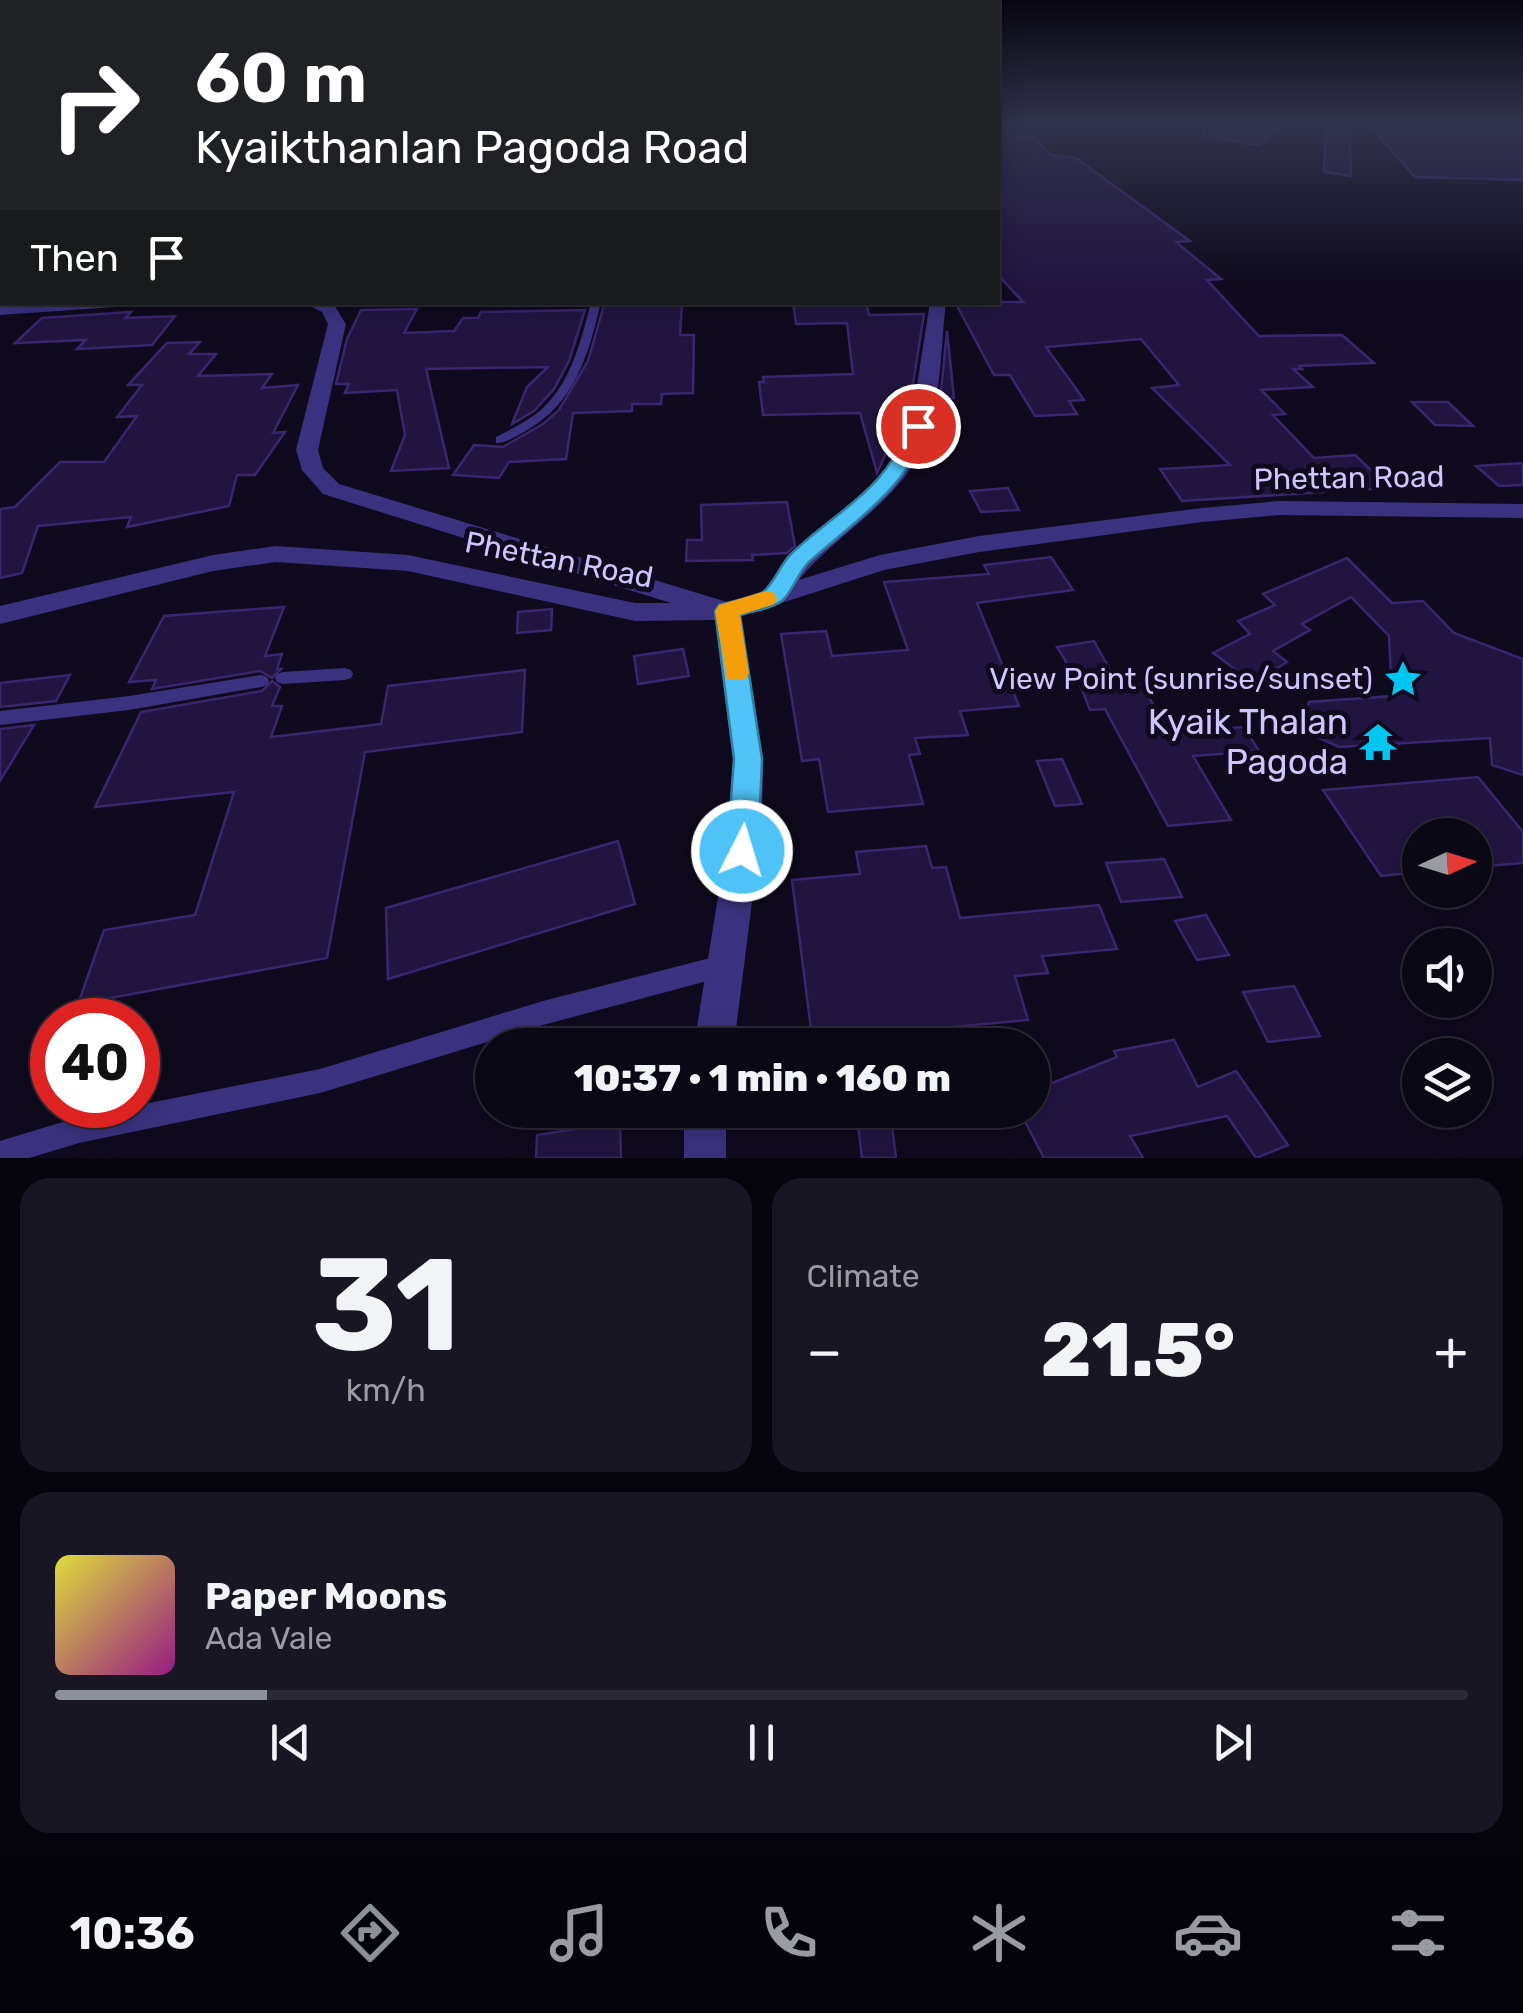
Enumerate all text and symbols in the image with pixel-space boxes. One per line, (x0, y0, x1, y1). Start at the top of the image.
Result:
text: 60 m (195, 37, 367, 120)
icon: right (30, 40, 160, 170)
text: Kyaikthanlan Pagoda Road (195, 121, 749, 174)
icon: arrive (139, 230, 194, 285)
text: Then (30, 235, 119, 281)
pin (876, 384, 961, 469)
icon: arrive (891, 399, 946, 454)
street label: Phettan Road (1253, 458, 1445, 498)
street label: Phettan Road (462, 524, 656, 596)
place icon: View Point (sunrise/sunset) (1382, 658, 1424, 700)
place label: View Point (sunrise/sunset) (989, 661, 1373, 697)
place label: Kyaik Thalan Pagoda (1148, 701, 1348, 783)
temple icon: Kyaik Thalan Pagoda (1357, 721, 1399, 763)
position arrow (690, 799, 794, 903)
north arrow (1402, 818, 1492, 908)
map controls (1402, 818, 1492, 1128)
button: sound (1402, 928, 1492, 1018)
speed limit sign: 40 (30, 998, 160, 1128)
button: layers (1402, 1038, 1492, 1128)
text: 10:37 · 1 min · 160 m (574, 1055, 951, 1101)
text: 31 (312, 1228, 460, 1383)
text: Climate (807, 1257, 920, 1295)
text: 21.5° (1041, 1306, 1235, 1395)
text: − (807, 1319, 842, 1384)
text: + (1434, 1319, 1468, 1384)
text: km/h (346, 1371, 426, 1409)
text: Paper Moons (205, 1573, 447, 1619)
text: Ada Vale (205, 1619, 332, 1657)
icon: previous (263, 1715, 318, 1770)
icon: pause (734, 1715, 789, 1770)
icon: next (1205, 1715, 1260, 1770)
icon: directions (335, 1898, 405, 1968)
icon: music (544, 1898, 614, 1968)
icon: phone (754, 1898, 824, 1968)
icon: climate (964, 1898, 1034, 1968)
icon: car (1173, 1898, 1243, 1968)
icon: filters (1383, 1898, 1453, 1968)
text: 10:36 (70, 1907, 195, 1960)

